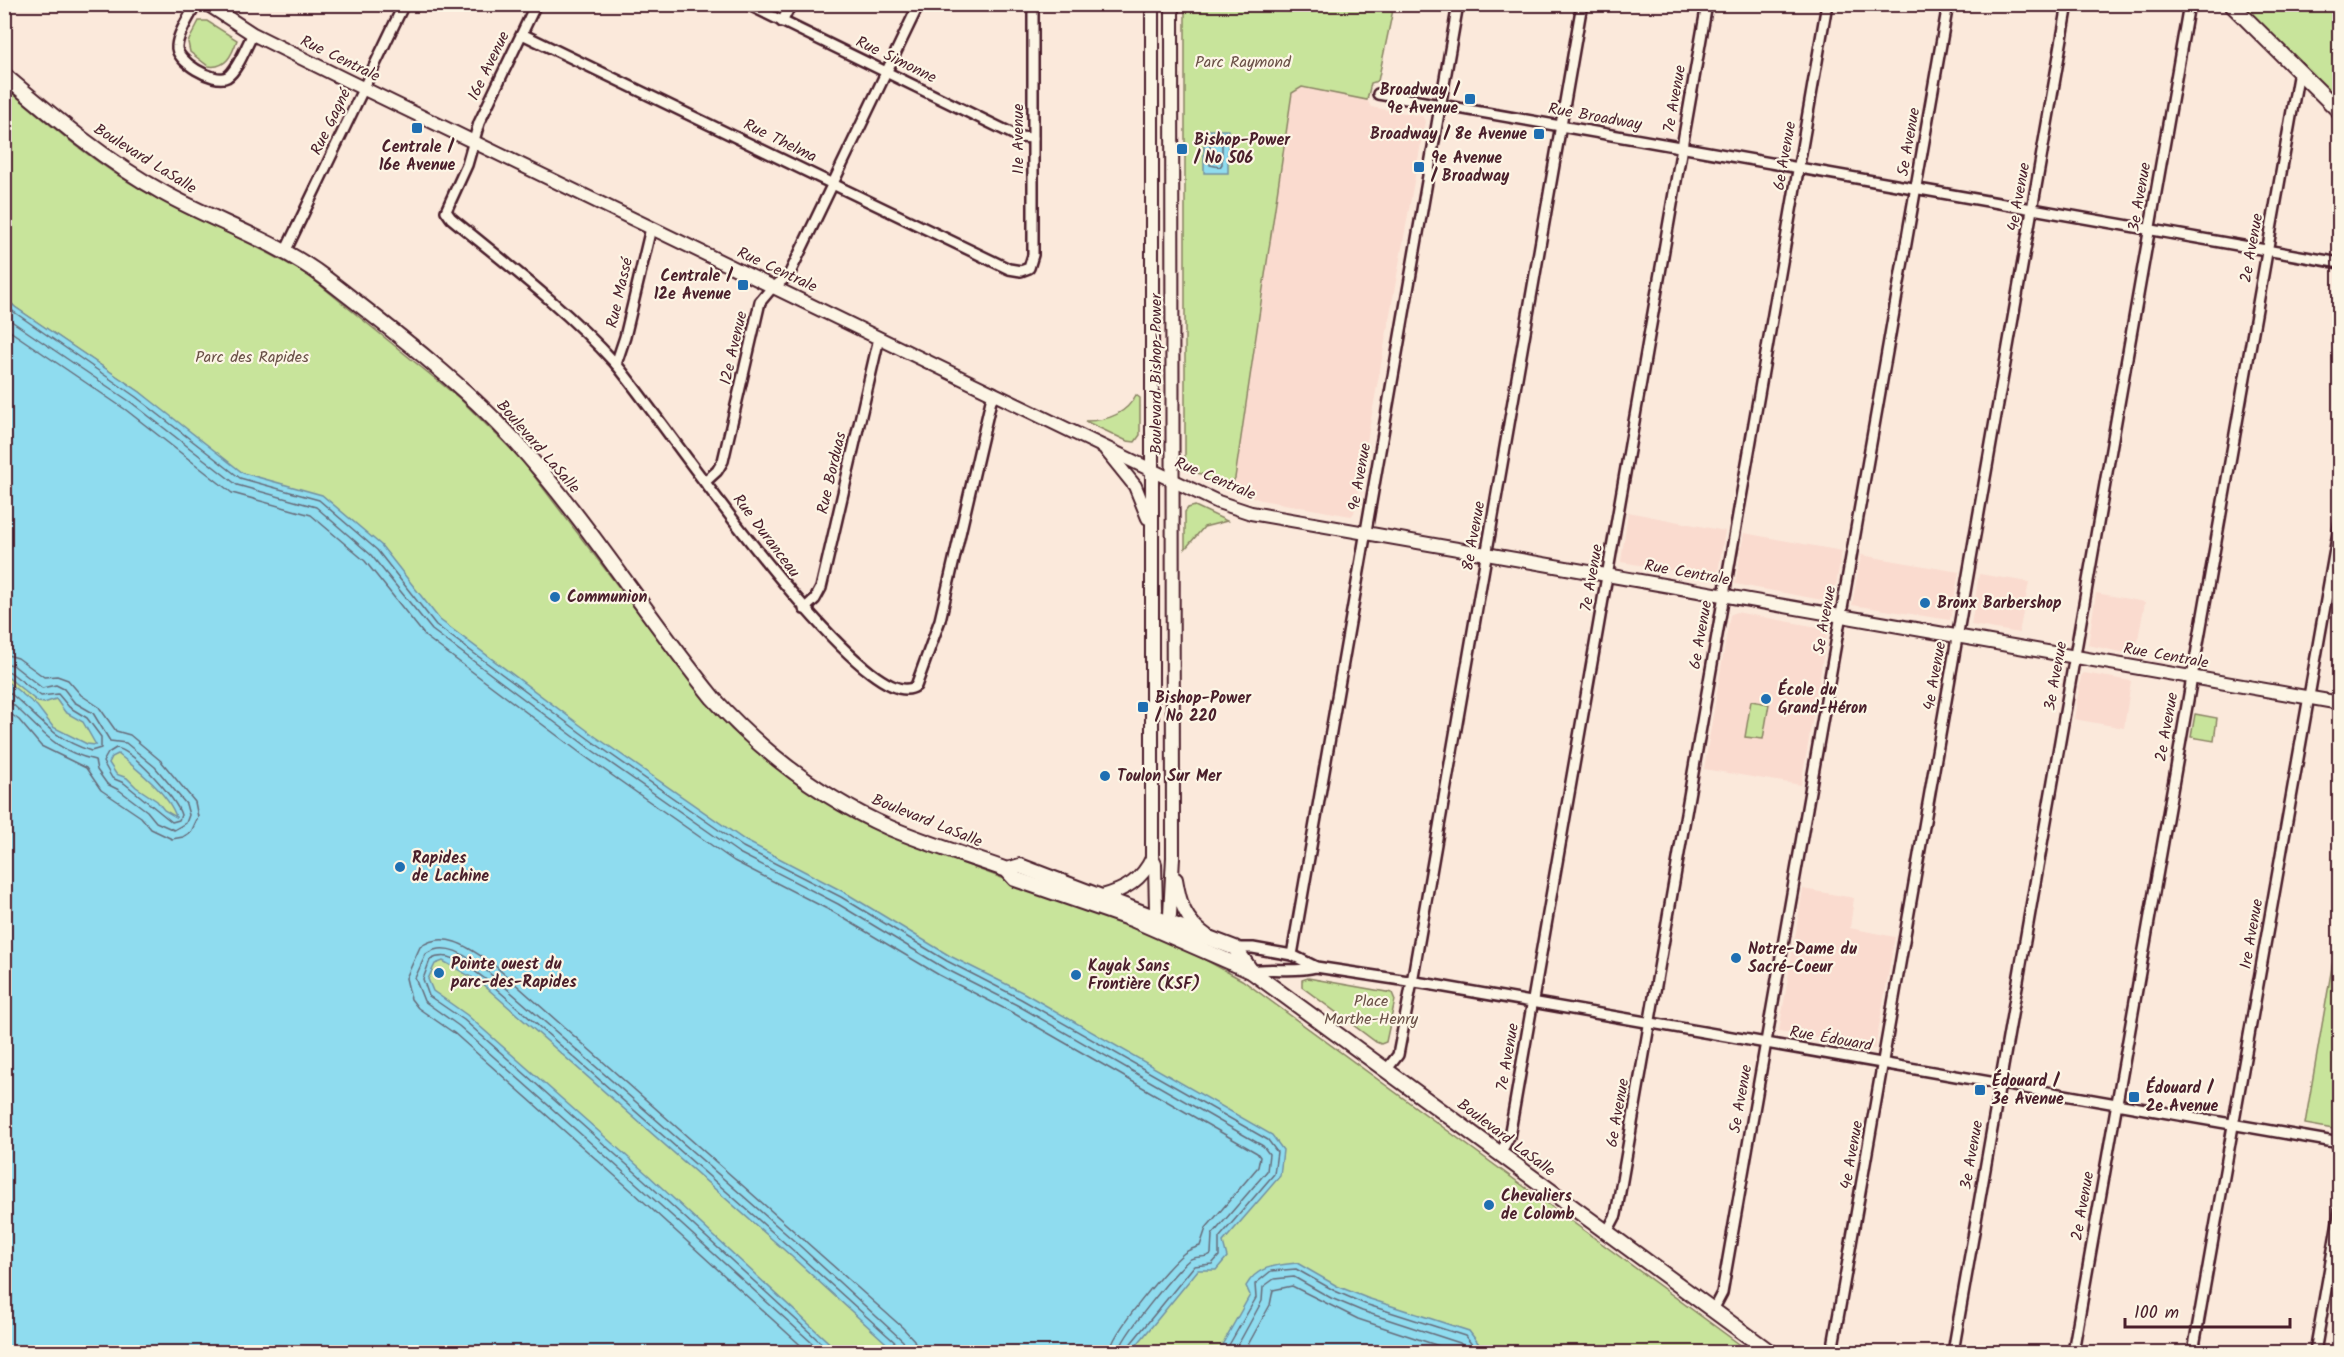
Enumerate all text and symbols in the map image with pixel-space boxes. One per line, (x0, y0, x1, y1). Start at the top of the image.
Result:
street label: 16e Avenue (461, 27, 517, 105)
street label: Rue Centrale (296, 29, 384, 89)
street label: Rue Simonne (851, 30, 941, 90)
park label: Parc Raymond (1195, 50, 1292, 75)
street label: 7e Avenue (1657, 63, 1693, 135)
place label: Broadway / 9e Avenue (1380, 78, 1460, 121)
street label: Rue Gagné (304, 84, 358, 159)
marker: Broadway / 9e Avenue (1463, 92, 1477, 106)
street label: Rue Broadway (1546, 96, 1644, 138)
street label: 11e Avenue (1006, 104, 1031, 174)
street label: 5e Avenue (1891, 106, 1927, 178)
street label: Rue Thelma (739, 112, 821, 170)
street label: Boulevard LaSalle (89, 117, 201, 201)
street label: 6e Avenue (1767, 120, 1803, 192)
marker: Centrale / 16e Avenue (410, 121, 424, 135)
place label: Broadway / 8e Avenue (1370, 122, 1527, 147)
marker: Broadway / 8e Avenue (1532, 127, 1546, 141)
place label: Bishop-Power / No 506 (1193, 128, 1291, 171)
place label: Centrale / 16e Avenue (379, 135, 455, 178)
marker: Bishop-Power / No 506 (1175, 142, 1189, 156)
place label: 9e Avenue / Broadway (1430, 146, 1510, 189)
marker: 9e Avenue / Broadway (1412, 160, 1426, 174)
street label: 3e Avenue (2122, 160, 2158, 234)
street label: 4e Avenue (2001, 161, 2037, 233)
street label: 2e Avenue (2234, 211, 2270, 285)
street label: Rue Centrale (733, 240, 821, 300)
street label: Rue Massé (600, 254, 640, 331)
place label: Centrale / 12e Avenue (654, 264, 733, 307)
marker: Centrale / 12e Avenue (736, 278, 750, 292)
street label: Boulevard Bishop-Power (1144, 292, 1169, 455)
street label: 12e Avenue (713, 309, 755, 387)
park label: Parc des Rapides (195, 345, 309, 370)
street label: Boulevard LaSalle (490, 394, 586, 500)
street label: Rue Borduas (810, 429, 854, 516)
street label: 9e Avenue (1342, 441, 1378, 513)
street label: Rue Centrale (1170, 451, 1260, 507)
street label: Rue Duranceau (726, 489, 806, 584)
street label: 8e Avenue (1456, 499, 1492, 573)
street label: 7e Avenue (1574, 542, 1610, 614)
street label: Rue Centrale (1642, 553, 1732, 593)
street label: 5e Avenue (1807, 584, 1843, 656)
place label: Communion (567, 585, 647, 610)
marker: Communion (548, 590, 562, 604)
place label: Bronx Barbershop (1937, 591, 2062, 616)
marker: Bronx Barbershop (1918, 596, 1932, 610)
street label: 6e Avenue (1683, 599, 1719, 671)
street label: Rue Centrale (2121, 636, 2211, 676)
street label: 3e Avenue (2038, 639, 2074, 713)
street label: 4e Avenue (1917, 640, 1953, 712)
place label: École du Grand-Héron (1778, 678, 1867, 721)
place label: Bishop-Power / No 220 (1154, 686, 1252, 729)
street label: 2e Avenue (2149, 690, 2185, 764)
marker: École du Grand-Héron (1759, 692, 1773, 706)
marker: Bishop-Power / No 220 (1136, 700, 1150, 714)
place label: Toulon Sur Mer (1117, 764, 1223, 789)
marker: Toulon Sur Mer (1098, 769, 1112, 783)
street label: Boulevard LaSalle (868, 787, 986, 855)
place label: Rapides de Lachine (412, 846, 489, 889)
marker: Rapides de Lachine (393, 860, 407, 874)
street label: 1re Avenue (2234, 897, 2270, 971)
place label: Notre-Dame du Sacré-Coeur (1748, 937, 1857, 980)
marker: Notre-Dame du Sacré-Coeur (1729, 951, 1743, 965)
place label: Pointe ouest du parc-des-Rapides (450, 952, 577, 995)
place label: Kayak Sans Frontière (KSF) (1088, 954, 1200, 997)
marker: Pointe ouest du parc-des-Rapides (432, 966, 446, 980)
marker: Kayak Sans Frontière (KSF) (1069, 968, 1083, 982)
park label: Place Marthe-Henry (1324, 989, 1418, 1032)
street label: Rue Édouard (1788, 1019, 1875, 1059)
street label: 7e Avenue (1490, 1021, 1526, 1093)
street label: 5e Avenue (1723, 1063, 1759, 1135)
place label: Édouard / 3e Avenue (1991, 1069, 2064, 1112)
place label: Édouard / 2e Avenue (2146, 1076, 2219, 1119)
street label: 6e Avenue (1600, 1077, 1636, 1149)
marker: Édouard / 3e Avenue (1973, 1083, 1987, 1097)
marker: Édouard / 2e Avenue (2127, 1090, 2141, 1104)
street label: Boulevard LaSalle (1452, 1093, 1560, 1183)
street label: 3e Avenue (1954, 1118, 1990, 1192)
street label: 4e Avenue (1834, 1119, 1870, 1191)
street label: 2e Avenue (2065, 1169, 2101, 1243)
place label: Chevaliers de Colomb (1501, 1184, 1575, 1227)
marker: Chevaliers de Colomb (1482, 1198, 1496, 1212)
scale bar (2125, 1291, 2290, 1329)
text: 100 m (2134, 1299, 2179, 1328)

